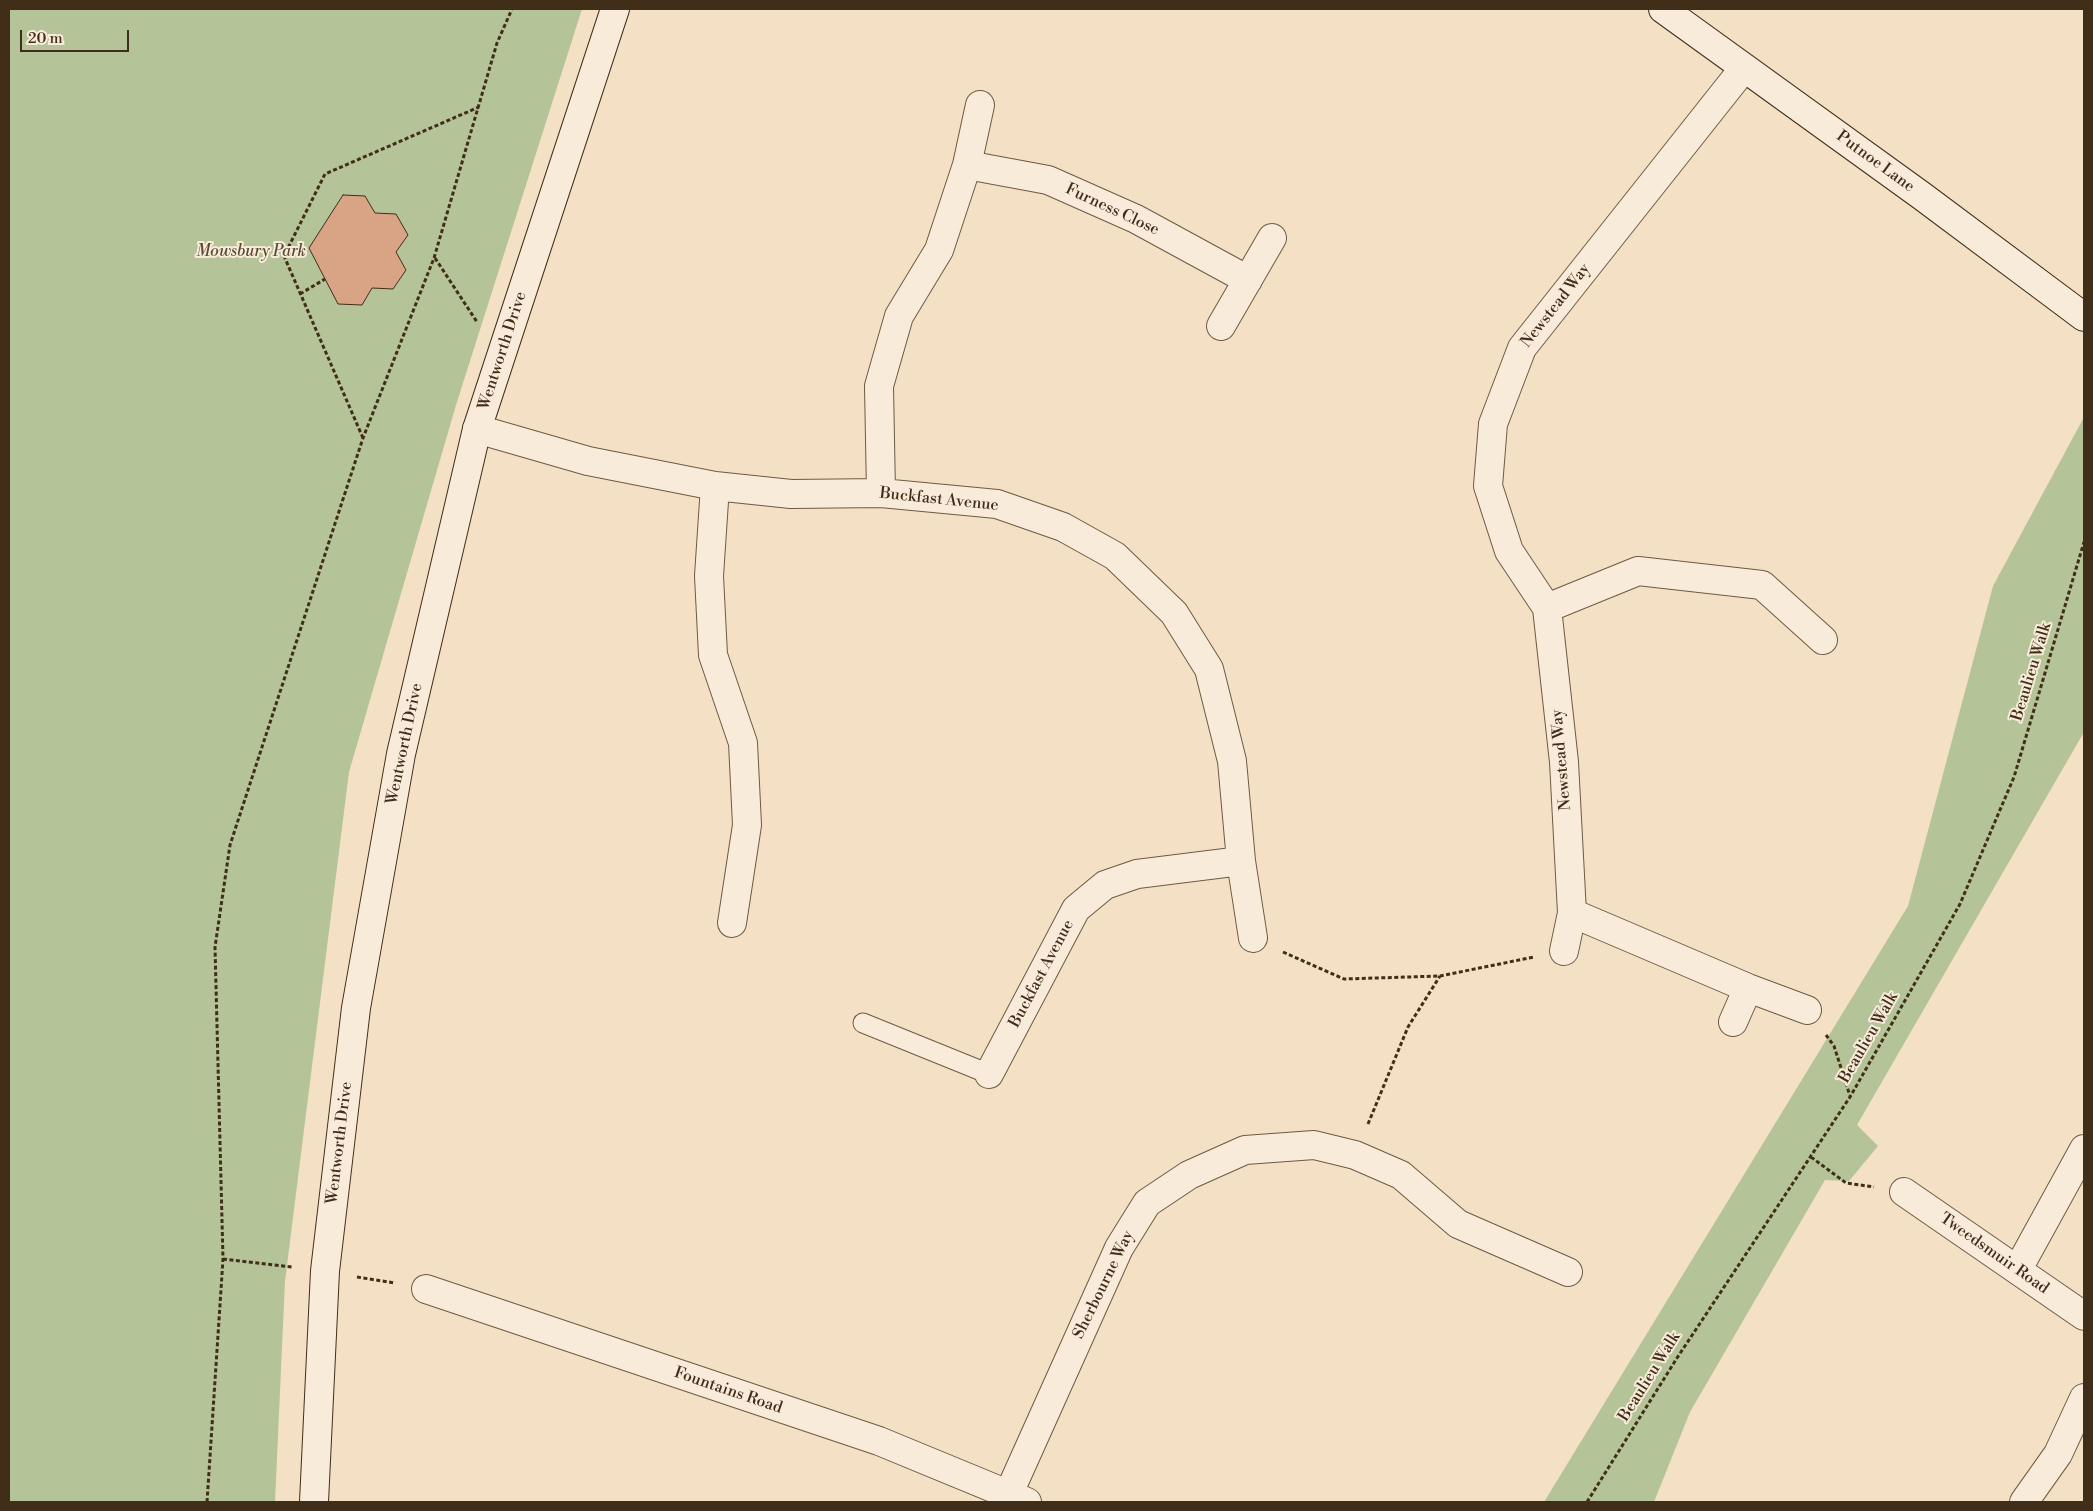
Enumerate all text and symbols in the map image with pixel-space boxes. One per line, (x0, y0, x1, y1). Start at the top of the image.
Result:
scale bar (22, 20, 131, 52)
text: 20 m (28, 29, 63, 48)
street label: Putnoe Lane (1832, 127, 1918, 197)
street label: Furness Close (1062, 180, 1162, 240)
park label: Mowsbury Park (196, 242, 306, 262)
street label: Newstead Way (1517, 260, 1595, 352)
street label: Wentworth Drive (475, 289, 531, 413)
street label: Buckfast Avenue (879, 484, 999, 516)
street label: Beaulieu Walk (2008, 621, 2056, 723)
street label: Wentworth Drive (383, 682, 427, 806)
street label: Newstead Way (1548, 709, 1576, 811)
street label: Buckfast Avenue (1005, 917, 1079, 1031)
street label: Beaulieu Walk (1835, 989, 1903, 1087)
street label: Wentworth Drive (323, 1081, 357, 1205)
street label: Tweedsmuir Road (1936, 1209, 2052, 1299)
street label: Sherbourne Way (1069, 1228, 1139, 1342)
street label: Beaulieu Walk (1615, 1329, 1685, 1425)
street label: Fountains Road (671, 1363, 785, 1419)

